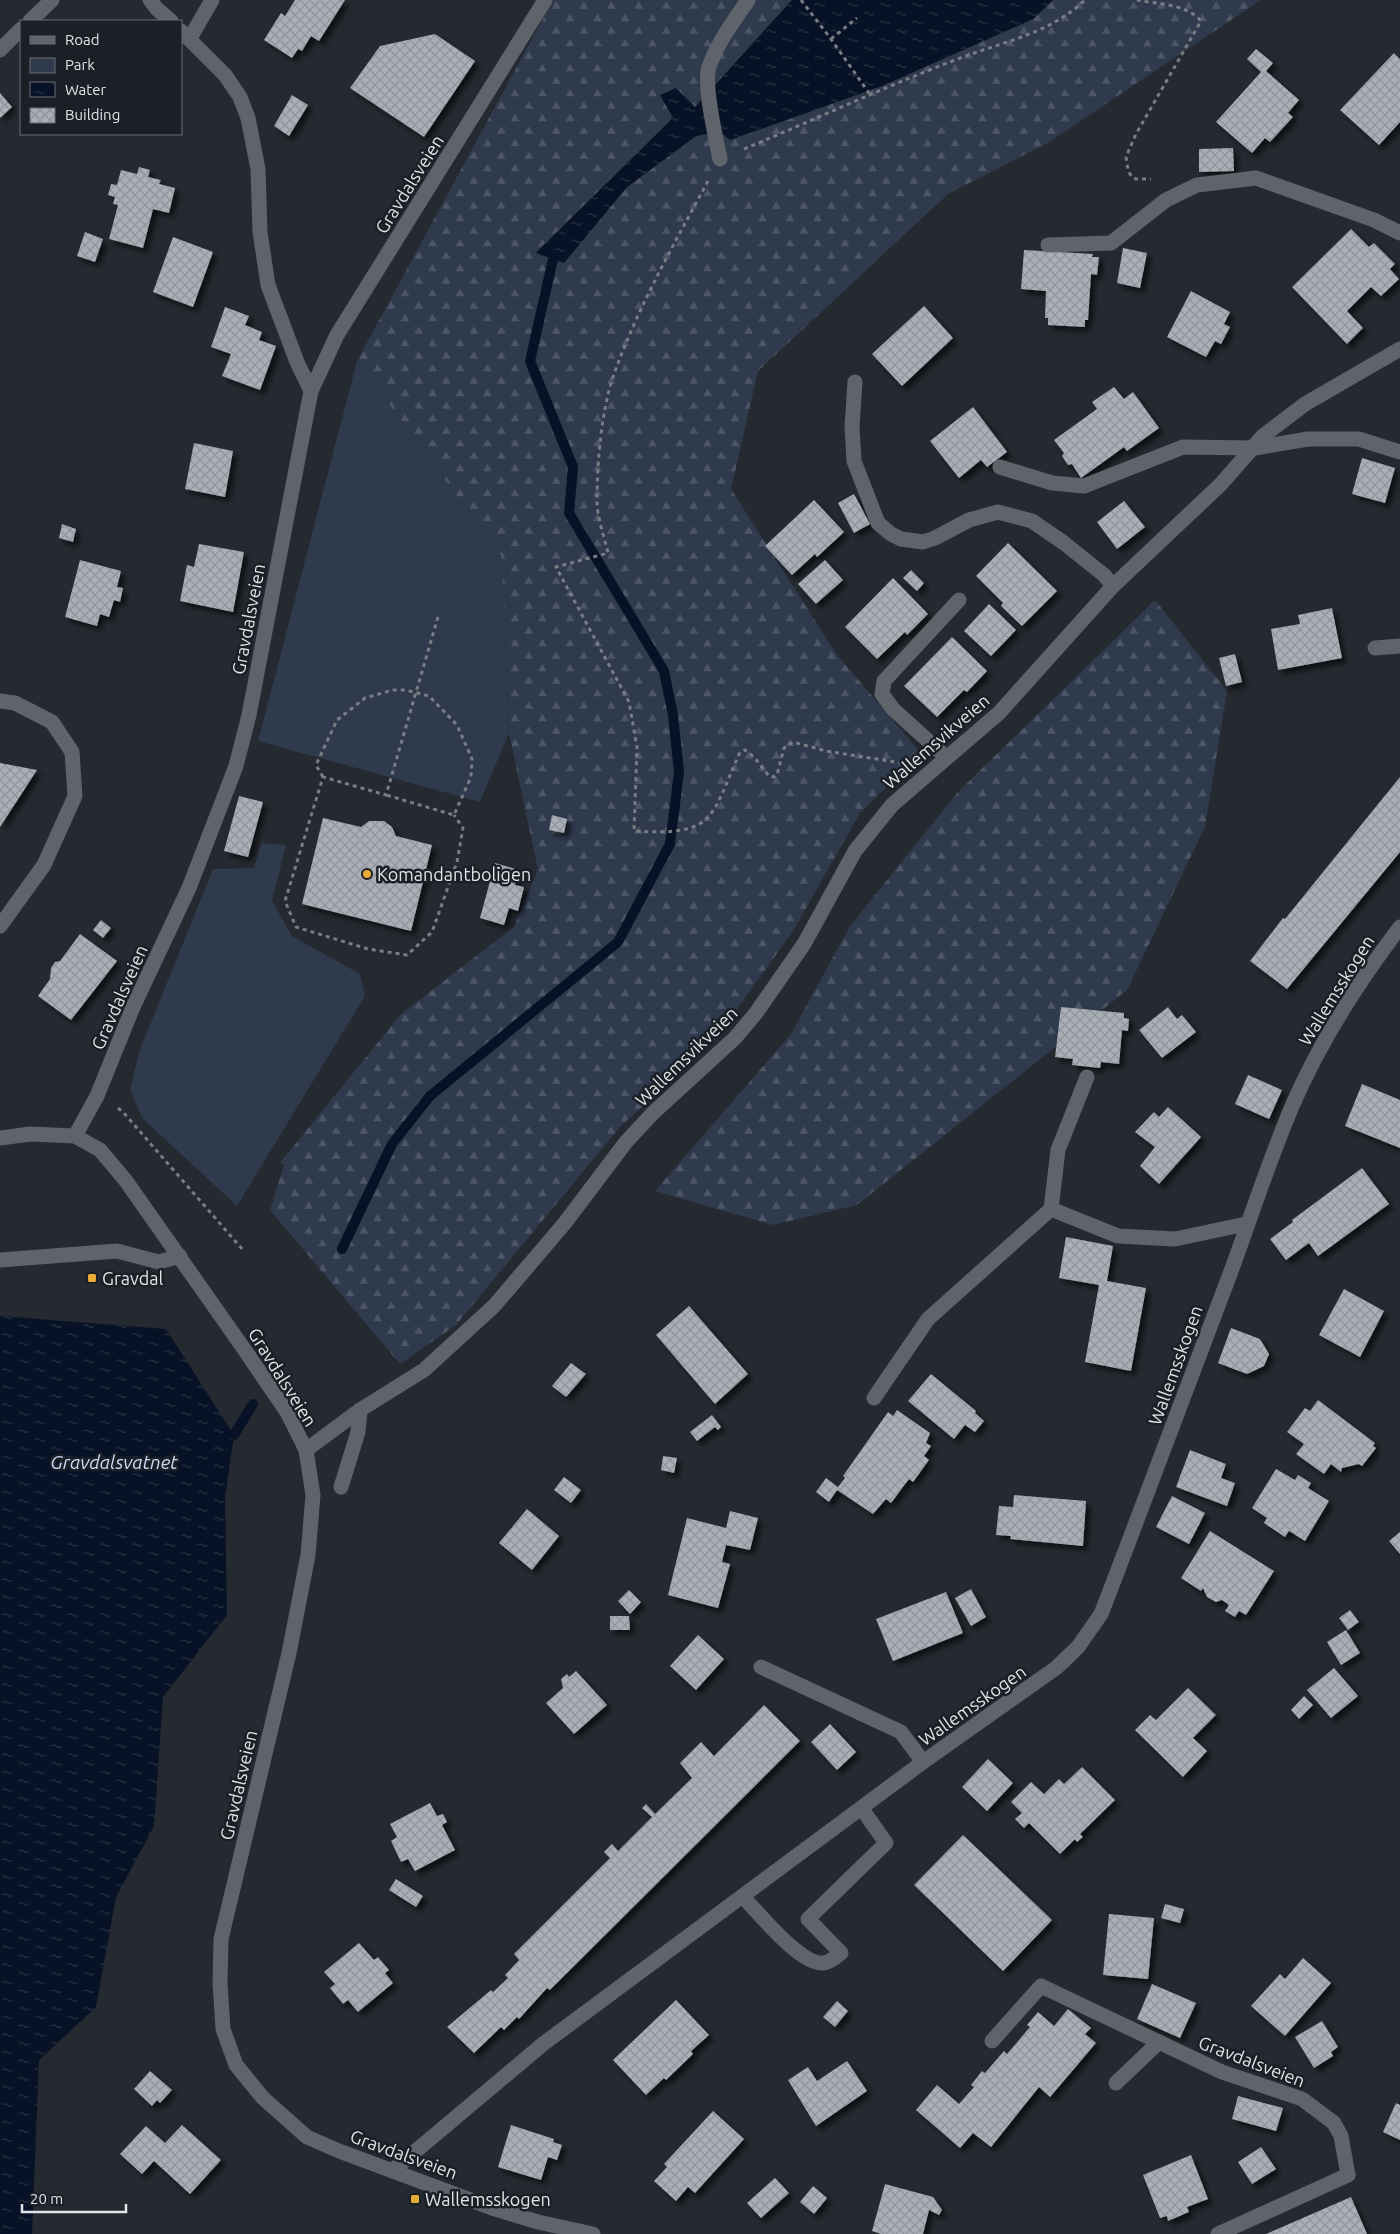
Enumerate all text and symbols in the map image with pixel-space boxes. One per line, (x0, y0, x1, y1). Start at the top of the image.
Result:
legend (20, 20, 182, 135)
text: Road (65, 31, 100, 48)
text: Park (65, 56, 95, 73)
text: Water (65, 81, 106, 98)
text: Building (65, 106, 120, 123)
street label: Gravdalsveien (371, 131, 447, 237)
street label: Gravdalsveien (227, 562, 269, 676)
street label: Wallemsvikveien (879, 690, 993, 792)
place label: Komandantboligen (377, 864, 531, 884)
marker: Komandantboligen (361, 868, 373, 880)
street label: Wallemsskogen (1294, 931, 1378, 1049)
street label: Gravdalsveien (87, 942, 151, 1052)
street label: Wallemsvikveien (631, 1002, 741, 1110)
place label: Gravdal (102, 1268, 164, 1288)
marker: Gravdal (86, 1272, 98, 1284)
street label: Wallemsskogen (1144, 1302, 1206, 1428)
street label: Gravdalsveien (245, 1324, 321, 1430)
water label: Gravdalsvatnet (50, 1451, 178, 1473)
street label: Wallemsskogen (915, 1661, 1029, 1749)
street label: Gravdalsveien (216, 1728, 260, 1842)
street label: Gravdalsveien (1196, 2032, 1308, 2090)
street label: Gravdalsveien (348, 2125, 460, 2183)
scale bar (22, 2182, 126, 2214)
place label: Wallemsskogen (425, 2189, 551, 2209)
text: 20 m (30, 2190, 63, 2207)
marker: Wallemsskogen (409, 2193, 421, 2205)

